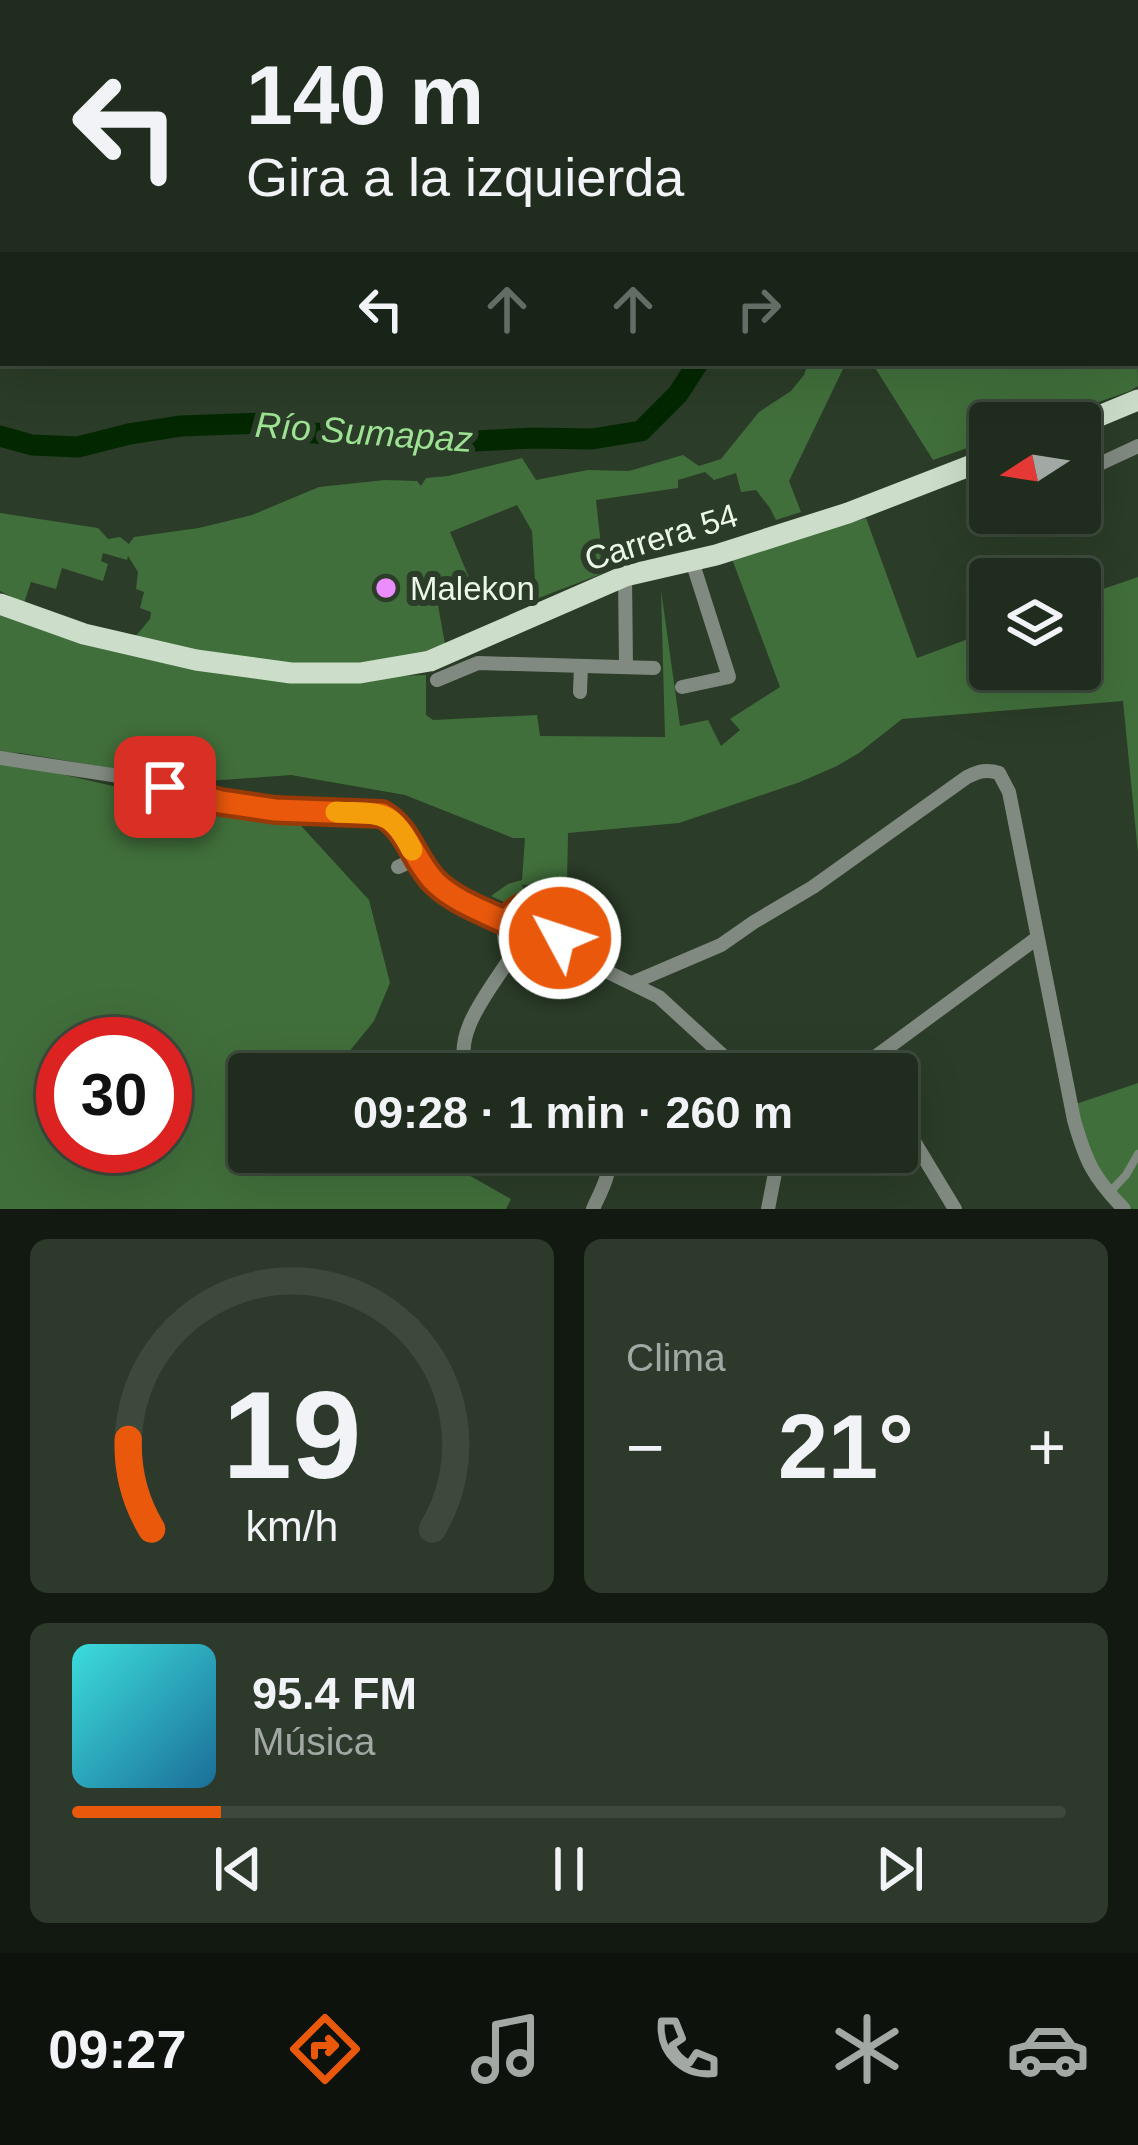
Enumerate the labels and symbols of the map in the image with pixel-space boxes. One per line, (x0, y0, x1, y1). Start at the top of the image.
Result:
north arrow (969, 402, 1101, 534)
water label: Río Sumapaz (254, 404, 474, 460)
street label: Carrera 54 (580, 496, 742, 578)
place label: Malekon (410, 570, 535, 607)
marker: Malekon (373, 575, 399, 601)
pin (114, 736, 216, 838)
position arrow (497, 875, 623, 1001)
speed limit sign: 30 (36, 1017, 192, 1173)

